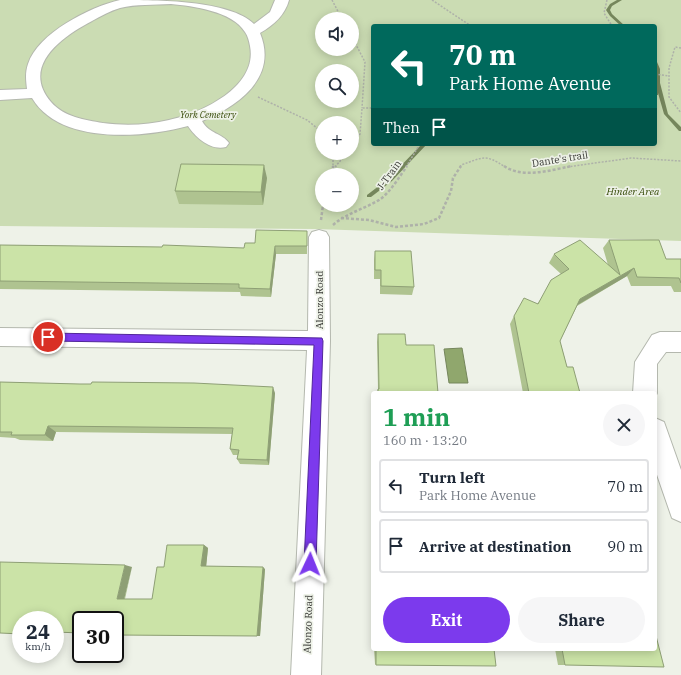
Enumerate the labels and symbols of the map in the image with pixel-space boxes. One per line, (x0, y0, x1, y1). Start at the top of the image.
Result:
park label: York Cemetery (180, 109, 237, 120)
street label: Dante's trail (531, 148, 589, 170)
street label: J-Train (374, 157, 405, 192)
park label: Hinder Area (606, 185, 660, 198)
street label: Alonzo Road (313, 271, 326, 329)
pin (31, 320, 65, 354)
position arrow (289, 543, 331, 585)
street label: Alonzo Road (300, 594, 316, 654)
speed limit sign: 30 (72, 611, 124, 663)

